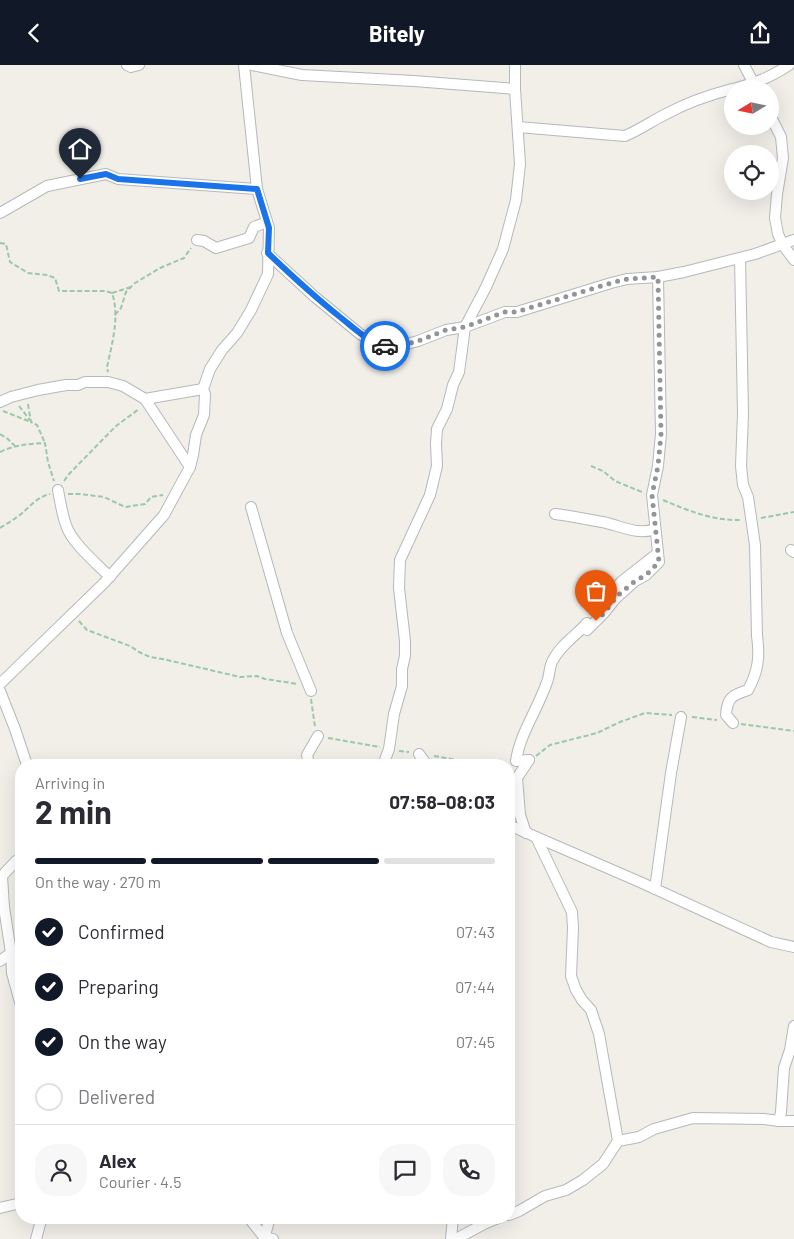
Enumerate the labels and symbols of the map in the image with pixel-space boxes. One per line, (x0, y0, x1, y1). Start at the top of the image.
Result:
north arrow (724, 80, 779, 135)
pin (59, 128, 101, 179)
courier (360, 321, 410, 371)
pin (575, 570, 617, 621)

